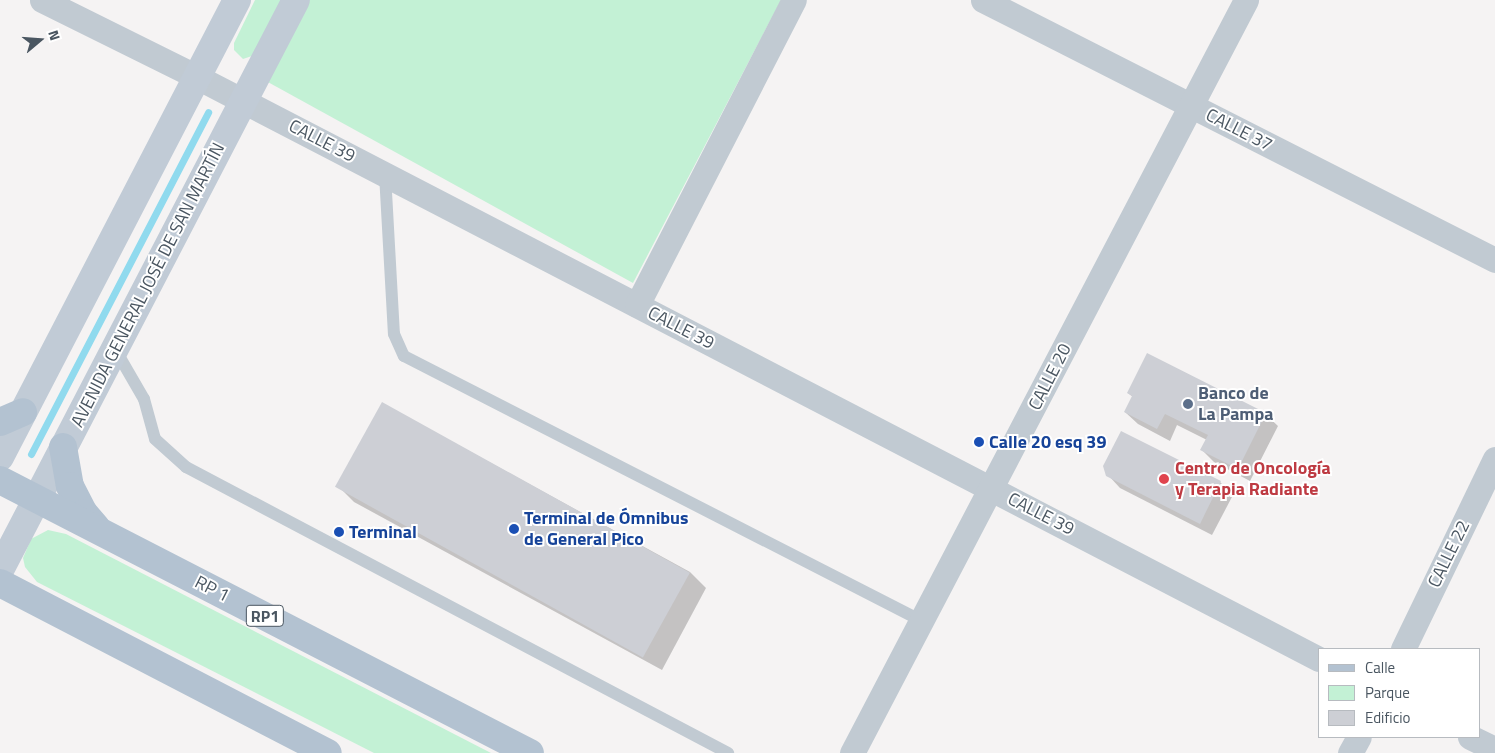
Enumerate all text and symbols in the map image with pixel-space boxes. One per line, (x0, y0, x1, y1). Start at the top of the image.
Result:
north arrow (15, 15, 65, 65)
text: N (43, 27, 66, 43)
street label: CALLE 37 (1202, 104, 1276, 156)
street label: CALLE 39 (285, 115, 359, 167)
street label: AVENIDA GENERAL JOSÉ DE SAN MARTÍN (67, 139, 229, 431)
street label: CALLE 39 (644, 302, 718, 354)
street label: CALLE 20 (1024, 340, 1076, 414)
place label: Banco de La Pampa (1198, 383, 1273, 426)
marker: Banco de La Pampa (1182, 398, 1194, 410)
place label: Calle 20 esq 39 (989, 431, 1107, 453)
marker: Calle 20 esq 39 (973, 436, 985, 448)
place label: Centro de Oncología y Terapia Radiante (1175, 458, 1331, 500)
marker: Centro de Oncología y Terapia Radiante (1157, 472, 1171, 486)
street label: CALLE 39 (1004, 488, 1078, 540)
place label: Terminal de Ómnibus de General Pico (524, 508, 689, 550)
street label: CALLE 22 (1424, 517, 1474, 591)
place label: Terminal (349, 521, 417, 543)
marker: Terminal de Ómnibus de General Pico (508, 523, 520, 535)
marker: Terminal (333, 526, 345, 538)
street label: RP 1 (191, 571, 233, 607)
road number: RP1 (245, 602, 285, 630)
legend (1318, 648, 1480, 738)
text: Calle (1365, 656, 1395, 679)
text: Parque (1365, 681, 1410, 704)
text: Edificio (1365, 706, 1410, 729)

